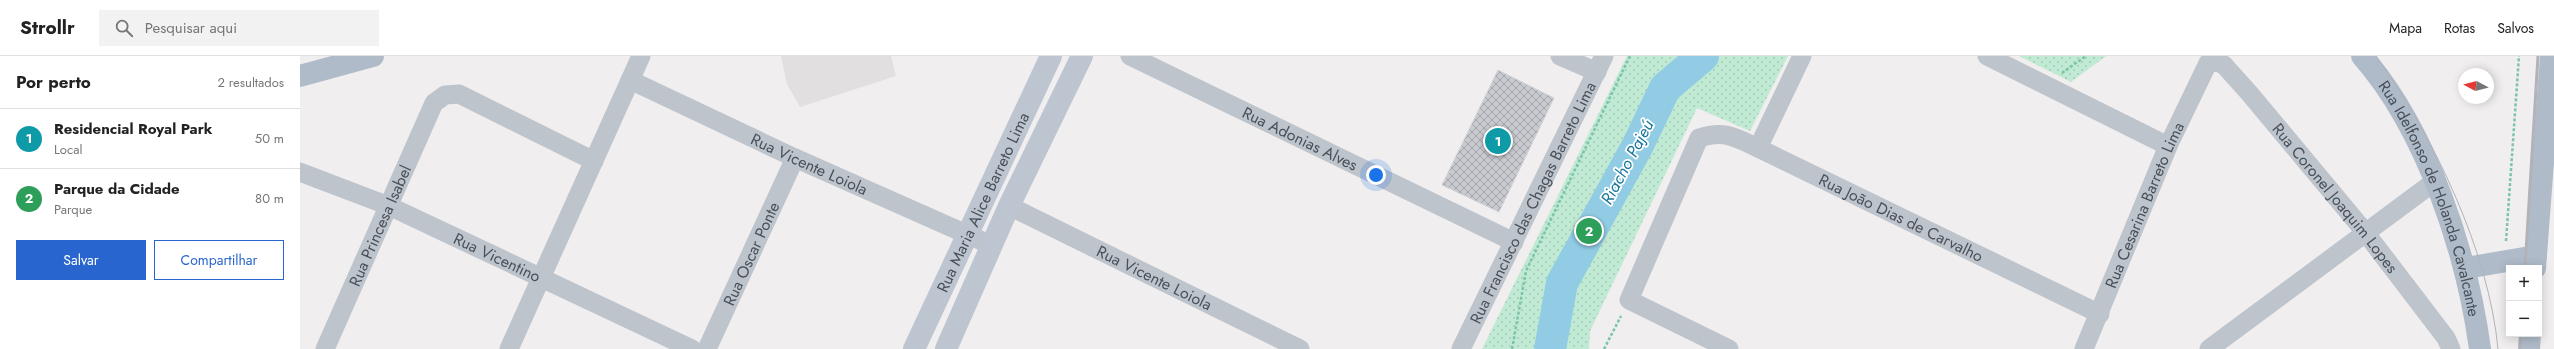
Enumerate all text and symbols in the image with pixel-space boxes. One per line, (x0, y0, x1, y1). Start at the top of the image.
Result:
search box (99, 10, 379, 46)
text: Strollr (20, 14, 75, 41)
icon: search (113, 17, 135, 39)
text: Pesquisar aqui (145, 17, 237, 39)
text: Mapa (2389, 18, 2422, 38)
text: Rotas (2444, 18, 2475, 38)
text: Salvos (2497, 18, 2534, 38)
north arrow (2458, 68, 2494, 104)
text: Por perto (16, 70, 91, 94)
text: 2 resultados (218, 73, 284, 92)
street label: Rua Idelfonso de Holanda Cavalcante (2373, 76, 2486, 319)
street label: Rua Francisco das Chagas Barreto Lima (1464, 78, 1602, 328)
street label: Rua Adonias Alves (1238, 101, 1361, 177)
street label: Rua Maria Alice Barreto Lima (931, 109, 1035, 296)
water label: Riacho Pajeú (1595, 115, 1660, 209)
text: Residencial Royal Park (54, 118, 213, 140)
street label: Rua Cesarina Barreto Lima (2099, 118, 2190, 292)
street label: Rua Coronel Joaquim Lopes (2267, 118, 2403, 278)
pin: 1 (1485, 126, 1511, 156)
street label: Rua Vicente Loiola (747, 128, 871, 201)
text: 1 (26, 129, 32, 148)
text: 50 m (255, 129, 284, 148)
text: Local (54, 140, 82, 159)
street label: Rua Princesa Isabel (343, 161, 417, 290)
your location (1366, 165, 1386, 185)
street label: Rua João Dias de Carvalho (1815, 168, 1987, 268)
text: Parque da Cidade (54, 178, 180, 200)
text: 2 (25, 189, 33, 208)
text: 80 m (255, 189, 284, 208)
street label: Rua Oscar Ponte (717, 198, 785, 310)
text: Parque (54, 200, 92, 219)
pin: 2 (1576, 216, 1602, 246)
street label: Rua Vicentino (450, 227, 545, 288)
button: Salvar (16, 240, 146, 280)
button: Compartilhar (154, 240, 284, 280)
street label: Rua Vicente Loiola (1093, 240, 1216, 316)
map controls (2506, 265, 2542, 337)
button: + (2506, 265, 2542, 301)
button: − (2506, 301, 2542, 337)

